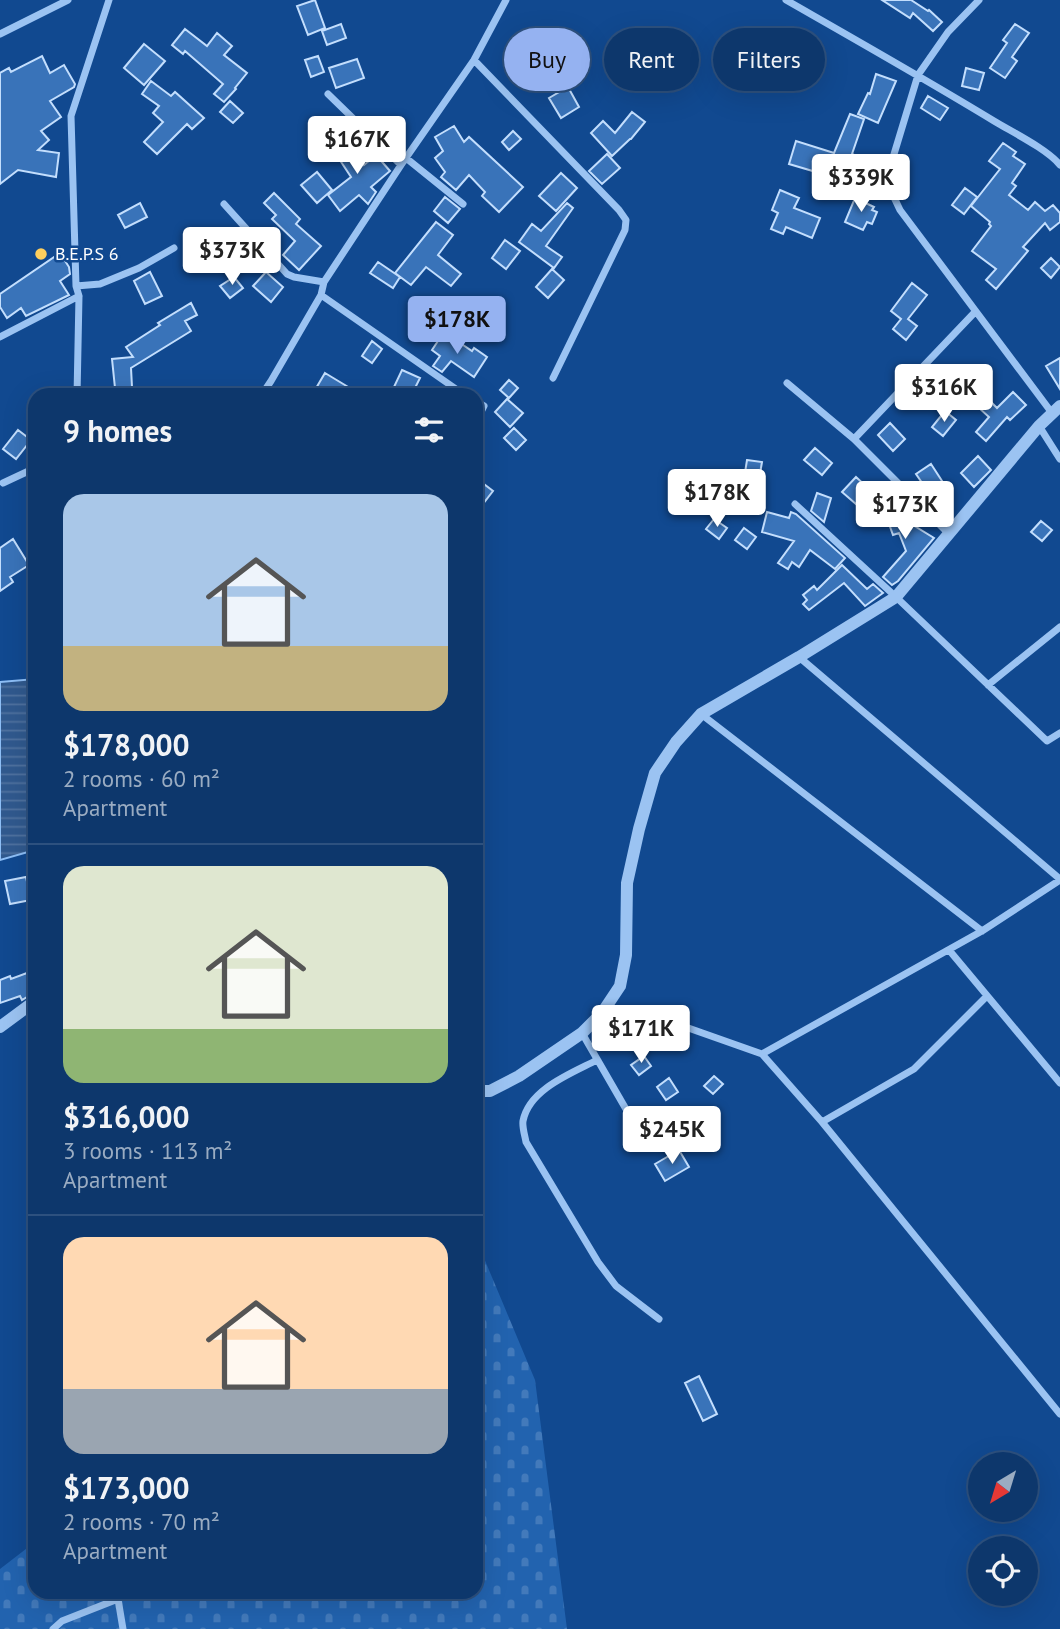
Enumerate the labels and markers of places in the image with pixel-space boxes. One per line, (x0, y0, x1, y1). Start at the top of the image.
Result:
pin: $167K (308, 116, 406, 176)
pin: $339K (812, 154, 910, 214)
pin: $373K (183, 228, 281, 287)
place label: B.E.P.S 6 (55, 242, 119, 265)
marker: B.E.P.S 6 (33, 246, 49, 262)
pin: $178K (408, 296, 506, 356)
pin: $316K (895, 364, 993, 424)
pin: $178K (668, 470, 766, 529)
pin: $173K (856, 482, 954, 541)
pin: $171K (592, 1006, 690, 1065)
pin: $245K (623, 1106, 721, 1166)

